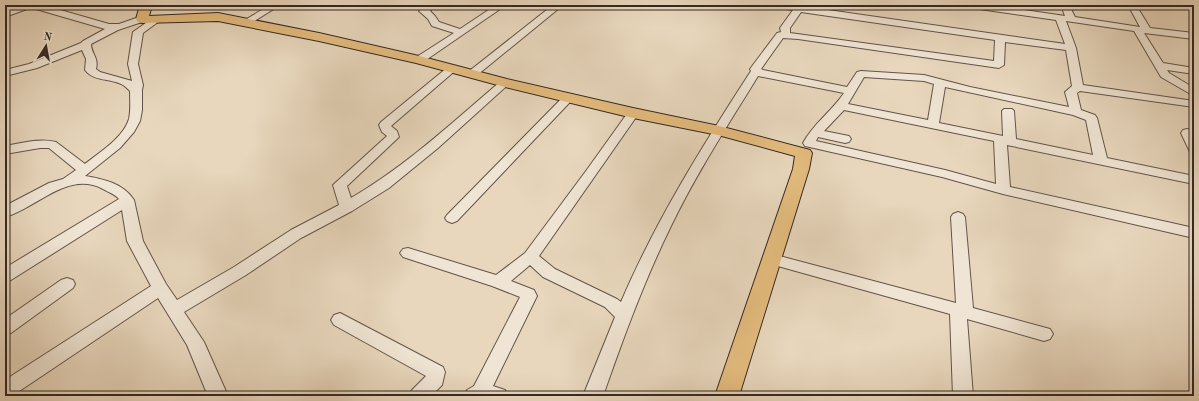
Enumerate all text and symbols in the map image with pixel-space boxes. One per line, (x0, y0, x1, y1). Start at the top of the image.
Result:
north arrow (26, 26, 66, 66)
text: N (42, 31, 53, 44)

